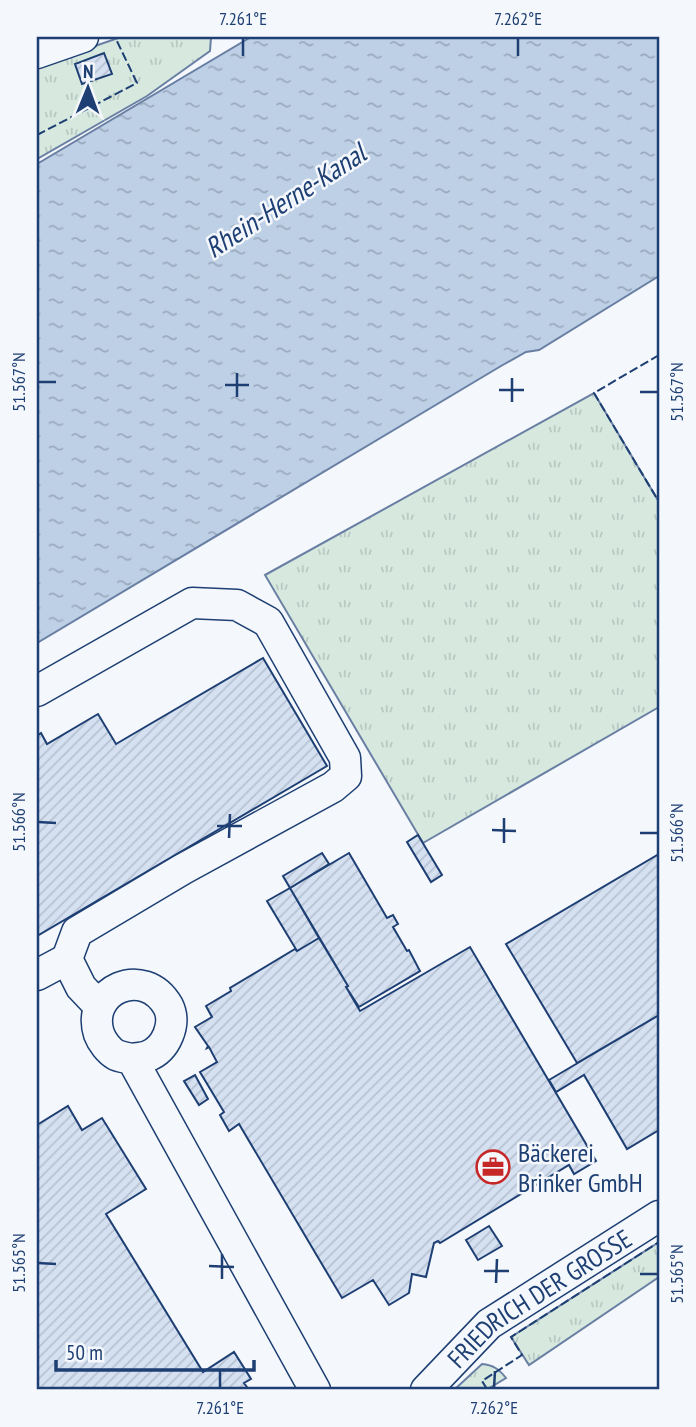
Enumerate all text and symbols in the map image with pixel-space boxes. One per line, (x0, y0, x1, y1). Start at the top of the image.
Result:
text: 7.261°E (219, 7, 267, 30)
text: 7.262°E (494, 7, 542, 30)
north arrow (52, 52, 122, 122)
text: N (83, 59, 94, 83)
water label: Rhein-Herne-Kanal (198, 133, 375, 266)
text: 51.567°N (7, 352, 30, 412)
text: 51.567°N (665, 362, 688, 422)
text: 51.566°N (7, 792, 30, 852)
text: 51.566°N (665, 803, 688, 863)
place label: Bäckerei Brinker GmbH (518, 1136, 643, 1199)
office icon: Bäckerei Brinker GmbH (474, 1148, 512, 1186)
street label: FRIEDRICH DER GROSSE (440, 1221, 637, 1374)
text: 51.565°N (7, 1233, 30, 1293)
text: 51.565°N (665, 1244, 688, 1304)
scale bar (56, 1329, 254, 1373)
text: 50 m (66, 1339, 103, 1366)
text: 7.261°E (196, 1396, 244, 1419)
text: 7.262°E (470, 1396, 518, 1419)

